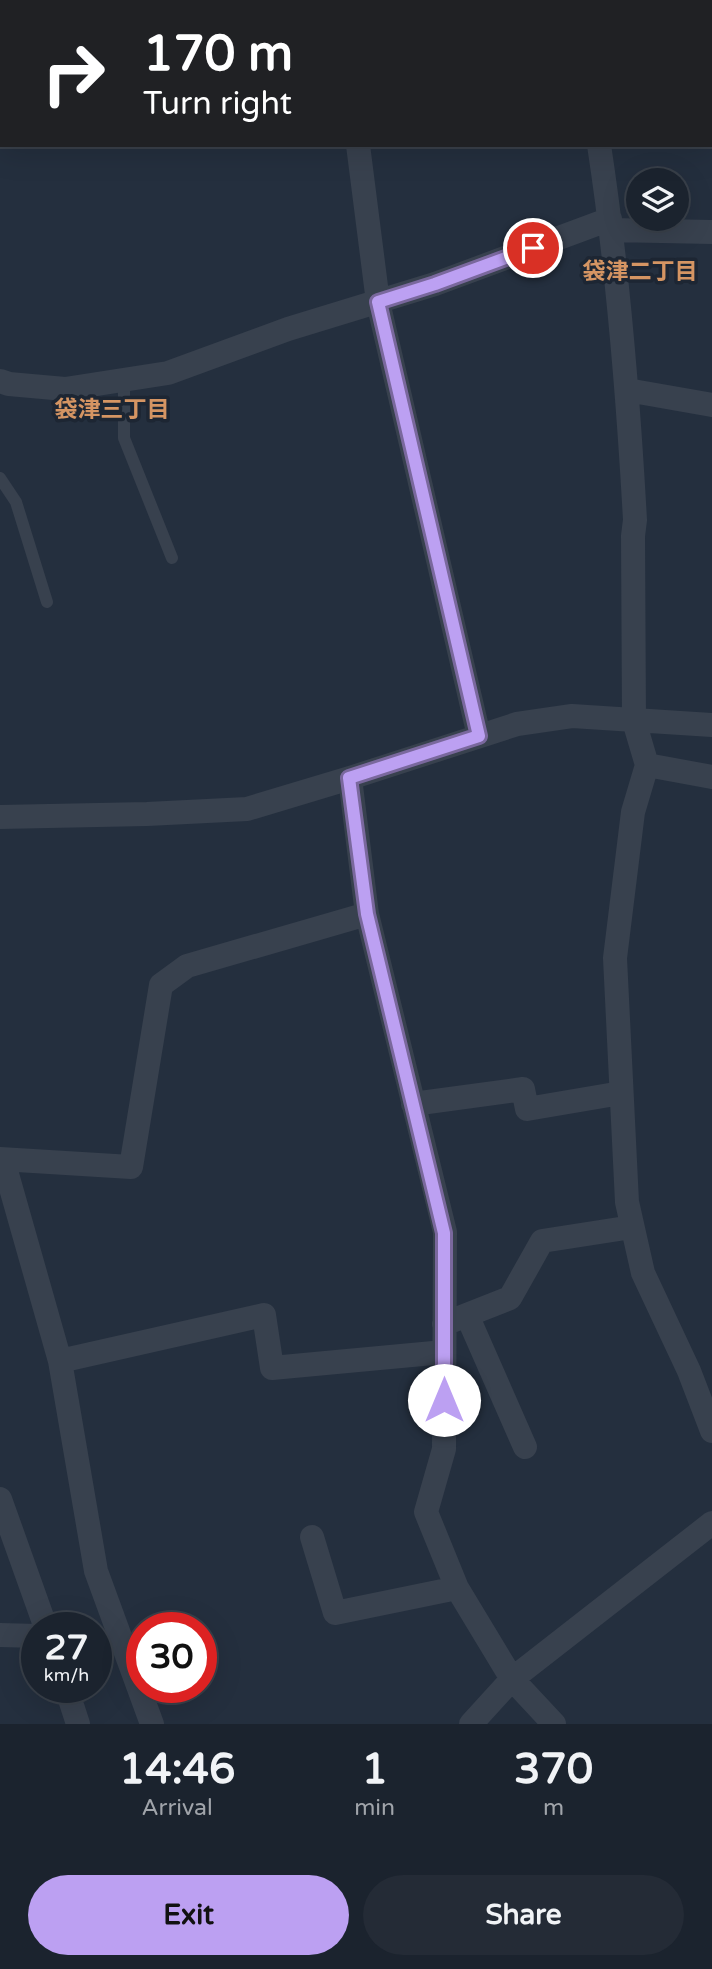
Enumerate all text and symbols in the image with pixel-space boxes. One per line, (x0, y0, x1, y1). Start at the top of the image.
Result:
text: 170 m (143, 25, 293, 84)
icon: right (28, 28, 119, 119)
text: Turn right (143, 85, 292, 123)
map controls (626, 168, 689, 231)
button: layers (626, 168, 689, 231)
pin (503, 218, 563, 278)
icon: arrive (514, 229, 552, 267)
district label: 袋津二丁目 (583, 258, 698, 286)
district label: 袋津三丁目 (55, 396, 170, 424)
position arrow (407, 1363, 481, 1437)
speed limit sign: 30 (126, 1612, 217, 1703)
text: 27 (45, 1627, 88, 1669)
text: km/h (44, 1664, 89, 1686)
text: 14:46 (119, 1744, 235, 1795)
text: 1 (361, 1744, 388, 1795)
text: 370 (514, 1744, 593, 1795)
text: Arrival (142, 1794, 213, 1822)
text: min (354, 1794, 395, 1822)
text: m (543, 1794, 564, 1822)
button: Exit (28, 1875, 349, 1955)
button: Share (363, 1875, 684, 1955)

